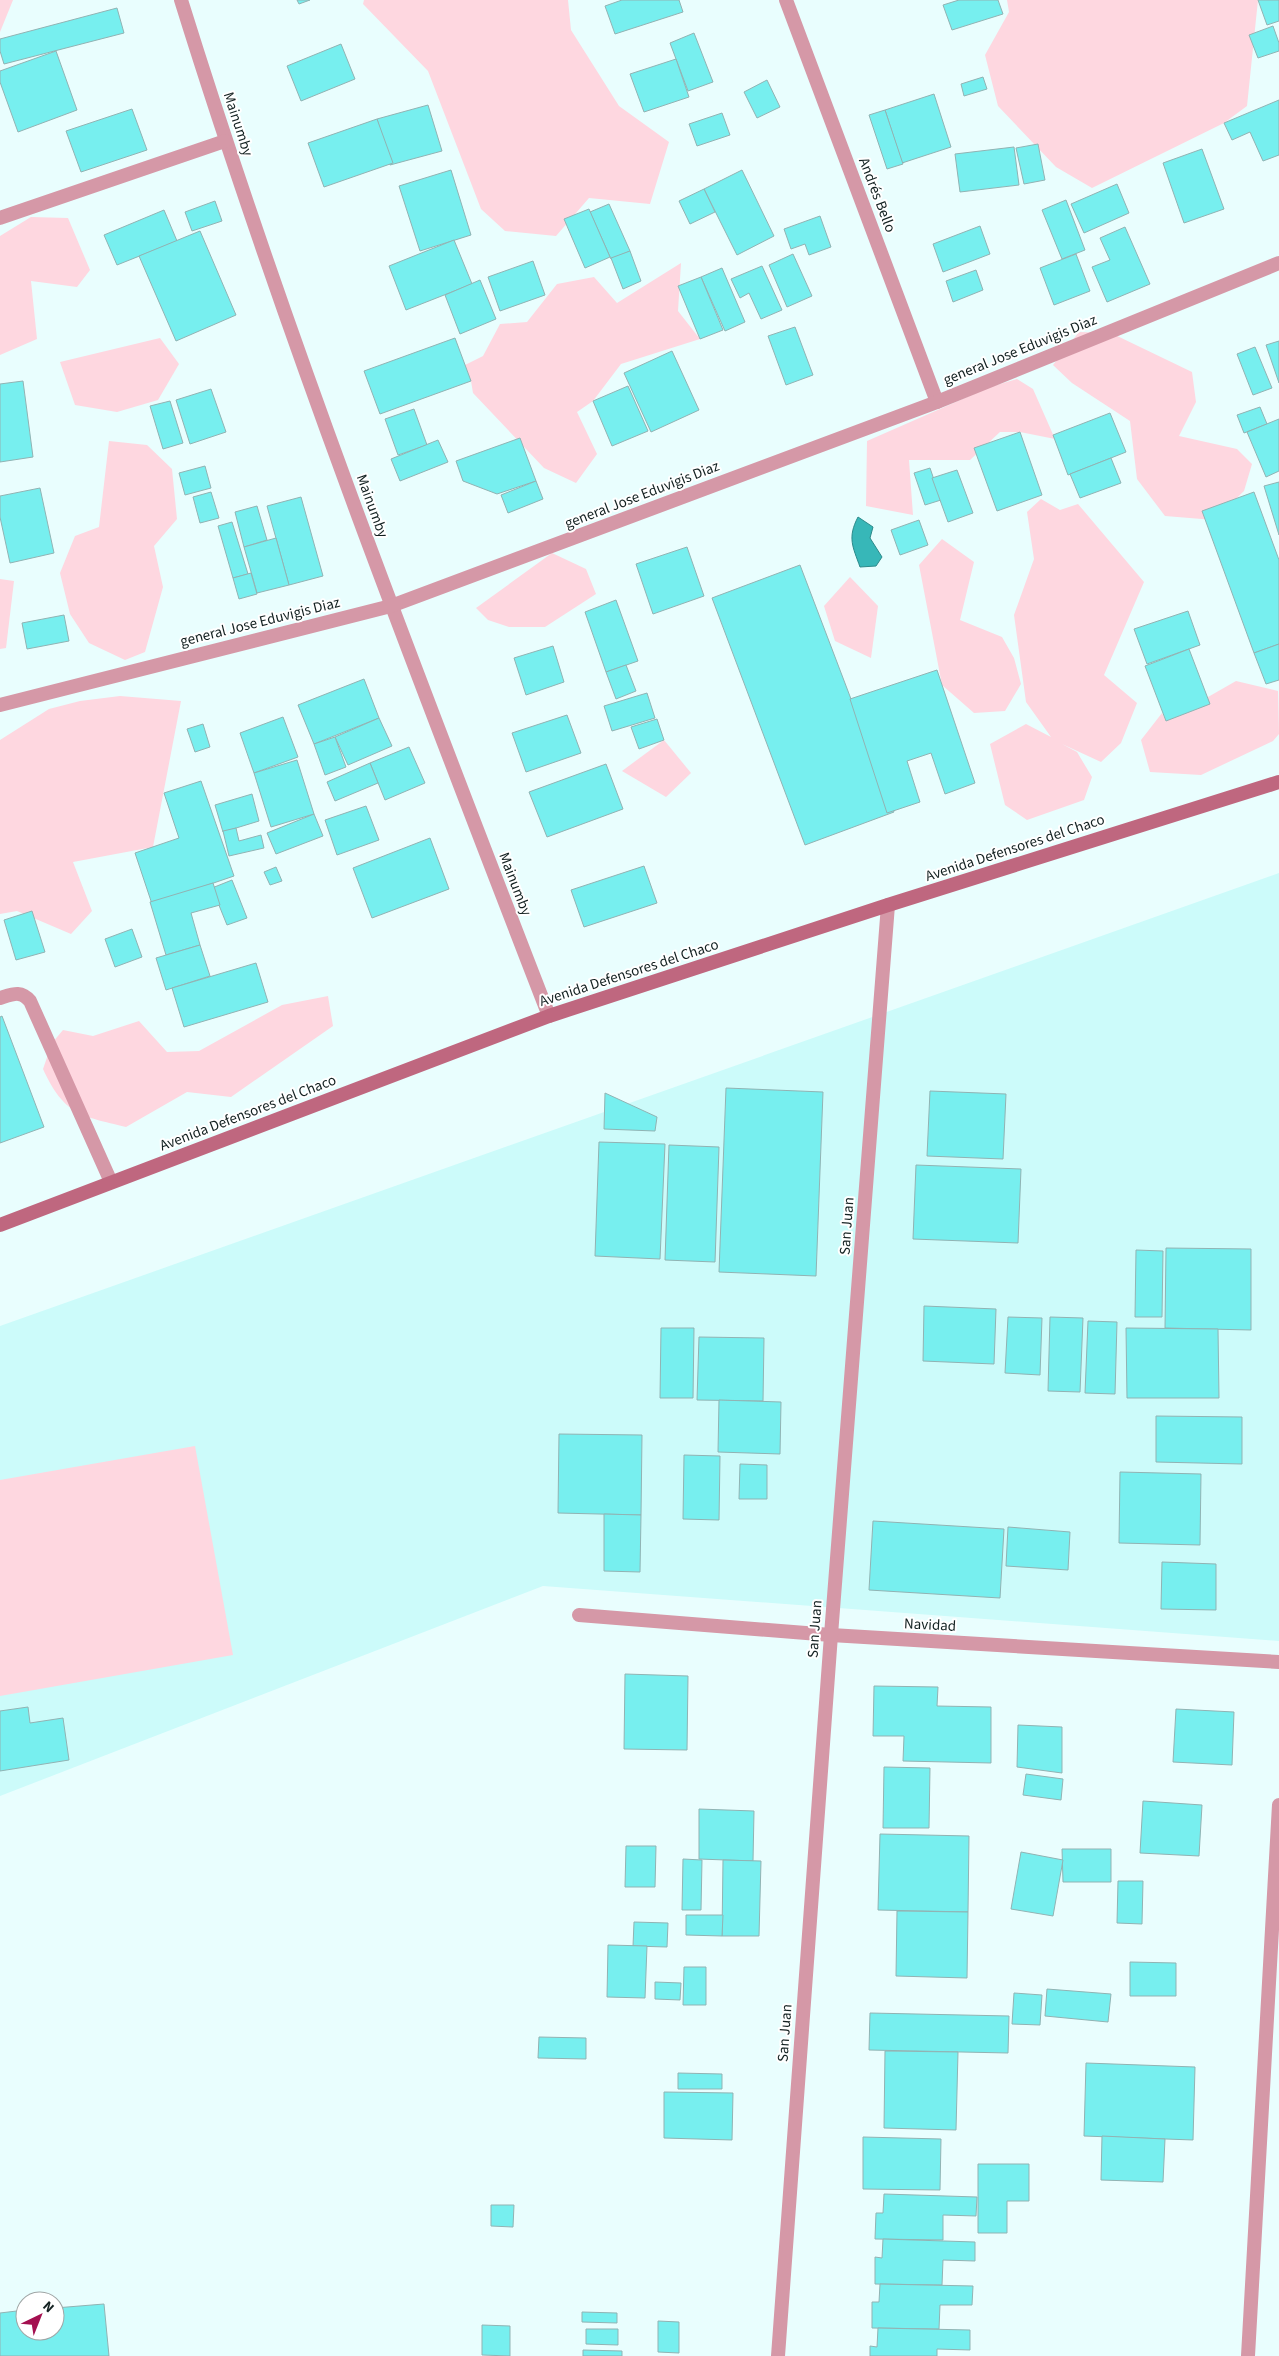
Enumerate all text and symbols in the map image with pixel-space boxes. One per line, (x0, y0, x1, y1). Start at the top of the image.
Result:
street label: Mainumby (218, 89, 258, 159)
street label: Andrés Bello (853, 155, 901, 235)
street label: general Jose Eduvigis Diaz (940, 310, 1100, 390)
street label: general Jose Eduvigis Diaz (562, 456, 722, 534)
street label: Mainumby (351, 471, 393, 541)
street label: general Jose Eduvigis Diaz (178, 592, 342, 652)
street label: Avenida Defensores del Chaco (923, 809, 1107, 887)
street label: Mainumby (493, 849, 537, 919)
street label: Avenida Defensores del Chaco (537, 934, 721, 1012)
street label: Avenida Defensores del Chaco (157, 1070, 339, 1156)
street label: San Juan (835, 1196, 859, 1256)
street label: San Juan (803, 1599, 827, 1659)
street label: Navidad (903, 1613, 957, 1637)
street label: San Juan (773, 2003, 797, 2063)
north arrow (15, 2291, 65, 2341)
text: N (38, 2297, 58, 2318)

